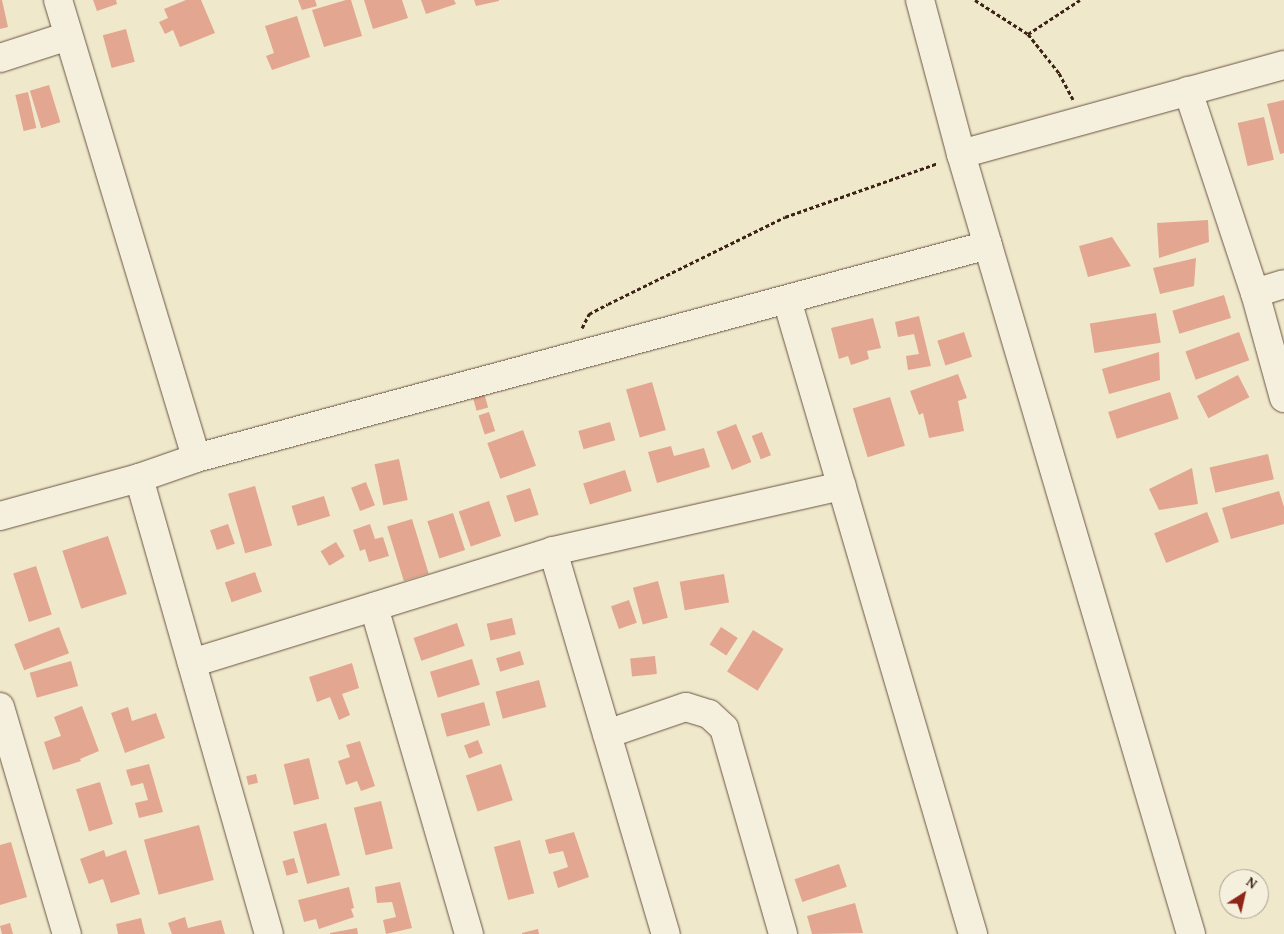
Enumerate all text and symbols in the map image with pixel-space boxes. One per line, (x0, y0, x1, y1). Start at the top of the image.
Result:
north arrow (1219, 869, 1269, 919)
text: N (1242, 872, 1262, 893)

